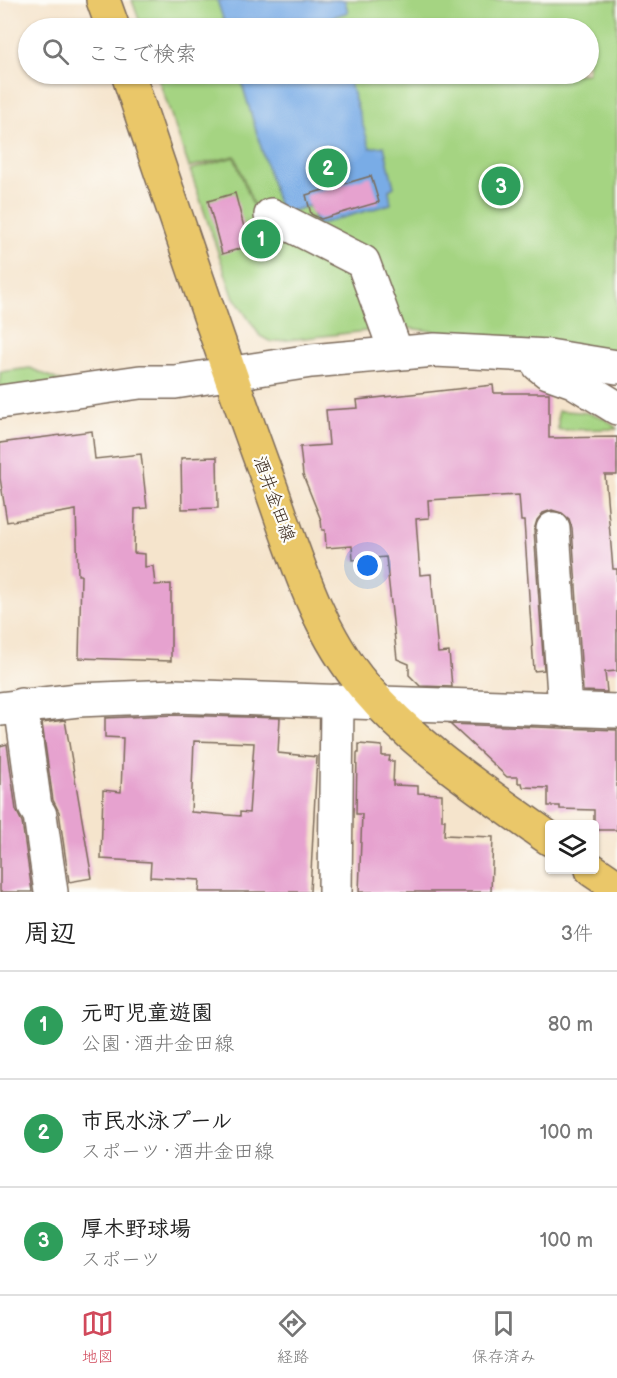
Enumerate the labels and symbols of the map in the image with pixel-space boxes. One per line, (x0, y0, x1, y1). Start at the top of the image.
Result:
pin: 2 (308, 146, 348, 190)
pin: 3 (482, 164, 520, 208)
pin: 1 (242, 216, 280, 262)
street label: 酒井金田線 (249, 453, 299, 545)
your location (353, 551, 382, 580)

